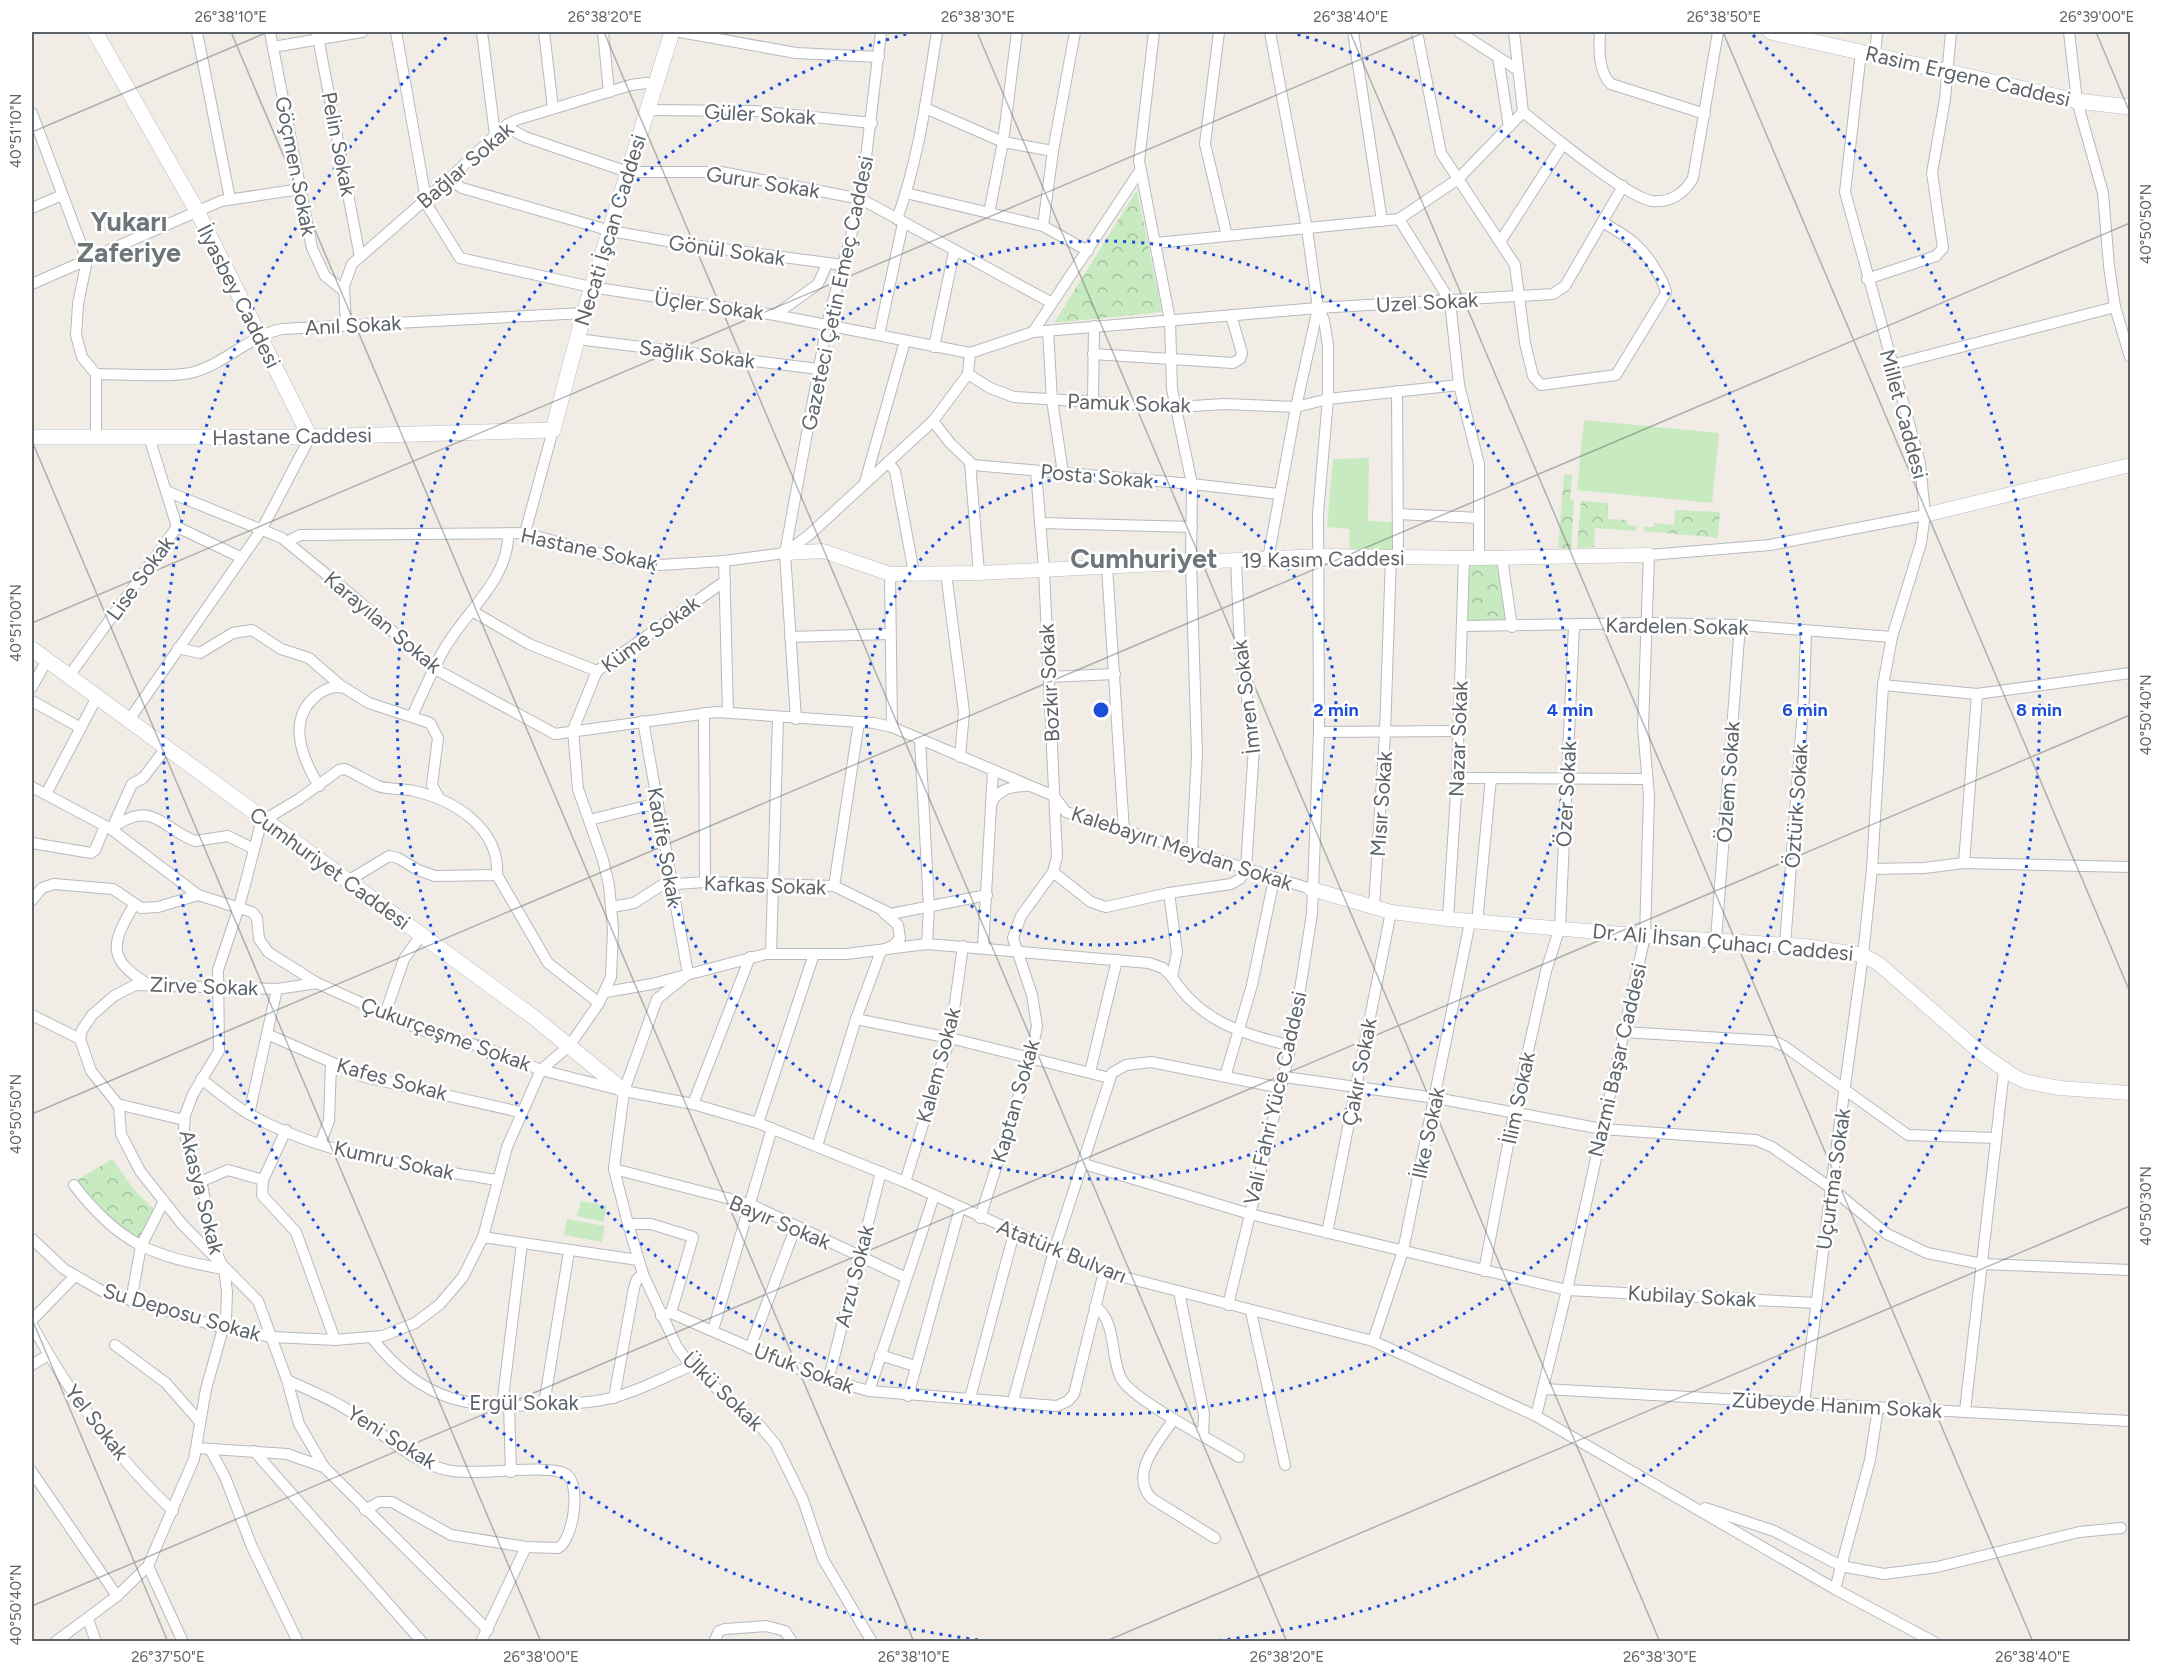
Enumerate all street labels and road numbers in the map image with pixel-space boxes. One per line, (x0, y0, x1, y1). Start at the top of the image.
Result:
street label: Rasim Ergene Caddesi (1863, 40, 2073, 112)
street label: Pelin Sokak (317, 90, 362, 199)
street label: Göçmen Sokak (270, 94, 322, 239)
street label: Güler Sokak (703, 99, 817, 129)
street label: Bağlar Sokak (412, 116, 519, 214)
street label: Necati İşcan Caddesi (569, 131, 651, 329)
street label: Gazeteci Çetin Emeç Caddesi (796, 153, 878, 433)
street label: Gurur Sokak (704, 161, 822, 203)
street label: İlyasbey Caddesi (192, 220, 286, 372)
street label: Gönül Sokak (667, 229, 788, 271)
street label: Üçler Sokak (653, 285, 766, 325)
street label: Uzel Sokak (1375, 287, 1480, 317)
street label: Anıl Sokak (304, 310, 403, 340)
street label: Sağlık Sokak (638, 334, 757, 374)
street label: Millet Caddesi (1875, 347, 1933, 481)
street label: Pamuk Sokak (1067, 388, 1192, 418)
street label: Hastane Caddesi (212, 422, 372, 450)
street label: Posta Sokak (1039, 459, 1155, 493)
street label: Hastane Sokak (518, 522, 660, 576)
street label: Lise Sokak (101, 530, 179, 625)
street label: 19 Kasım Caddesi (1241, 545, 1405, 573)
street label: Karayılan Sokak (319, 566, 447, 679)
street label: Küme Sokak (596, 590, 704, 678)
street label: Kardelen Sokak (1605, 612, 1750, 640)
street label: Bozkır Sokak (1033, 622, 1065, 743)
street label: İmren Sokak (1226, 638, 1265, 756)
street label: Nazar Sokak (1443, 680, 1473, 798)
street label: Özlem Sokak (1711, 720, 1745, 844)
street label: Özer Sokak (1551, 739, 1581, 848)
street label: Öztürk Sokak (1779, 742, 1813, 869)
street label: Mısır Sokak (1365, 750, 1397, 858)
street label: Kadife Sokak (642, 785, 688, 909)
street label: Kalebayırı Meydan Sokak (1068, 800, 1296, 896)
street label: Cumhuriyet Caddesi (245, 801, 415, 935)
street label: Kafkas Sokak (703, 870, 828, 900)
street label: Dr. Ali İhsan Çuhacı Caddesi (1591, 918, 1855, 966)
street label: Nazmi Başar Caddesi (1583, 961, 1651, 1159)
street label: Zirve Sokak (149, 972, 260, 1000)
street label: Vali Fahri Yüce Caddesi (1238, 989, 1312, 1207)
street label: Çukurçeşme Sokak (358, 992, 535, 1077)
street label: Kalem Sokak (911, 1004, 966, 1125)
street label: Çakır Sokak (1336, 1015, 1382, 1128)
street label: Kaptan Sokak (985, 1036, 1045, 1166)
street label: İlim Sokak (1496, 1049, 1540, 1147)
street label: Kafes Sokak (334, 1052, 451, 1106)
street label: İlke Sokak (1406, 1084, 1450, 1181)
street label: Uçurtma Sokak (1811, 1106, 1855, 1251)
street label: Akasya Sokak (174, 1127, 230, 1258)
street label: Kumru Sokak (332, 1135, 457, 1185)
street label: Bayır Sokak (726, 1189, 835, 1255)
street label: Atatürk Bulvarı (994, 1214, 1130, 1288)
street label: Arzu Sokak (829, 1222, 879, 1330)
street label: Su Deposu Sokak (100, 1278, 265, 1347)
street label: Kubilay Sokak (1627, 1280, 1758, 1312)
street label: Ufuk Sokak (750, 1337, 859, 1399)
street label: Ülkü Sokak (677, 1346, 769, 1436)
street label: Yel Sokak (60, 1379, 135, 1465)
street label: Zübeyde Hanım Sokak (1731, 1387, 1944, 1423)
street label: Ergül Sokak (469, 1390, 579, 1415)
street label: Yeni Sokak (343, 1400, 442, 1475)

